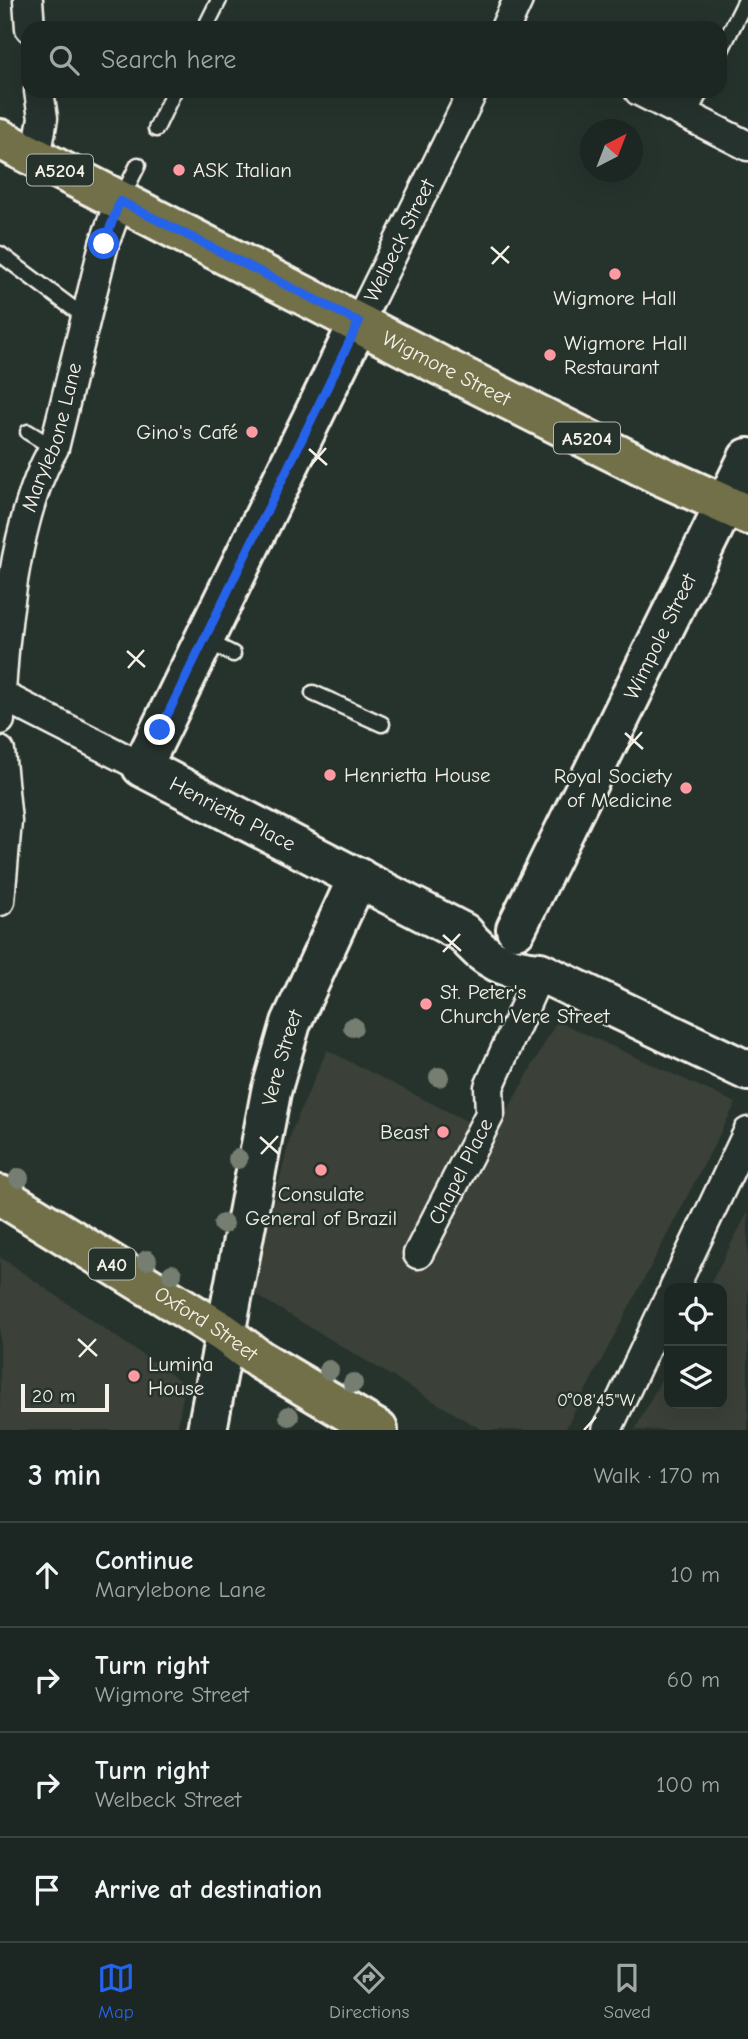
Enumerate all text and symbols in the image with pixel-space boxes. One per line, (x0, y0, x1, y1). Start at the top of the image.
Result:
search box (21, 21, 727, 98)
icon: search (45, 41, 83, 79)
text: Search here (101, 45, 236, 75)
north arrow (580, 119, 643, 182)
road number: A5204 (27, 154, 93, 186)
place label: ASK Italian (193, 158, 292, 182)
marker: ASK Italian (171, 162, 187, 178)
street label: Welbeck Street (359, 174, 440, 306)
route start (88, 228, 119, 259)
marker: Wigmore Hall (607, 266, 623, 282)
place label: Wigmore Hall (553, 286, 677, 310)
street label: Wigmore Street (378, 326, 516, 411)
place label: Wigmore Hall Restaurant (564, 331, 687, 379)
marker: Wigmore Hall Restaurant (542, 347, 558, 363)
street label: Marylebone Lane (17, 360, 86, 515)
place label: Gino's Café (136, 420, 238, 444)
road number: A5204 (554, 422, 620, 453)
marker: Gino's Café (244, 424, 260, 440)
street label: Wimpole Street (619, 569, 702, 704)
route end (144, 714, 175, 745)
place label: Henrietta House (344, 763, 490, 787)
place label: Royal Society of Medicine (554, 764, 673, 812)
marker: Henrietta House (322, 767, 338, 783)
street label: Henrietta Place (166, 771, 299, 856)
marker: Royal Society of Medicine (678, 780, 694, 796)
place label: St. Peter's Church Vere Street (440, 980, 611, 1028)
marker: St. Peter's Church Vere Street (418, 996, 434, 1012)
street label: Vere Street (257, 1005, 308, 1107)
street label: Chapel Place (423, 1114, 498, 1228)
place label: Beast (380, 1120, 430, 1144)
marker: Beast (435, 1124, 451, 1140)
marker: Consulate General of Brazil (313, 1162, 329, 1178)
place label: Consulate General of Brazil (245, 1182, 397, 1230)
road number: A40 (89, 1248, 135, 1280)
street label: Oxford Street (150, 1281, 263, 1367)
map controls (664, 1283, 727, 1409)
button: locate (664, 1283, 727, 1346)
button: layers (664, 1346, 727, 1409)
place label: Lumina House (148, 1352, 214, 1400)
marker: Lumina House (126, 1368, 142, 1384)
scale bar (21, 1381, 108, 1413)
text: 20 m (32, 1385, 76, 1407)
text: 0°08'45"W (557, 1390, 635, 1411)
text: 3 min (28, 1458, 101, 1493)
text: Walk · 170 m (593, 1462, 720, 1489)
text: Continue (95, 1546, 193, 1576)
icon: ahead (28, 1556, 66, 1594)
text: 10 m (670, 1561, 720, 1588)
text: Marylebone Lane (95, 1576, 266, 1603)
text: Turn right (95, 1651, 209, 1681)
icon: right (28, 1661, 66, 1699)
text: 60 m (667, 1666, 720, 1693)
text: Wigmore Street (95, 1681, 249, 1708)
text: Turn right (95, 1756, 209, 1786)
icon: right (28, 1766, 66, 1804)
text: 100 m (656, 1771, 720, 1798)
text: Welbeck Street (95, 1786, 241, 1813)
icon: arrive (28, 1871, 66, 1909)
text: Arrive at destination (95, 1875, 322, 1905)
tab: Map (97, 1959, 135, 2023)
tab: Directions (329, 1959, 409, 2023)
tab: Saved (604, 1959, 651, 2023)

